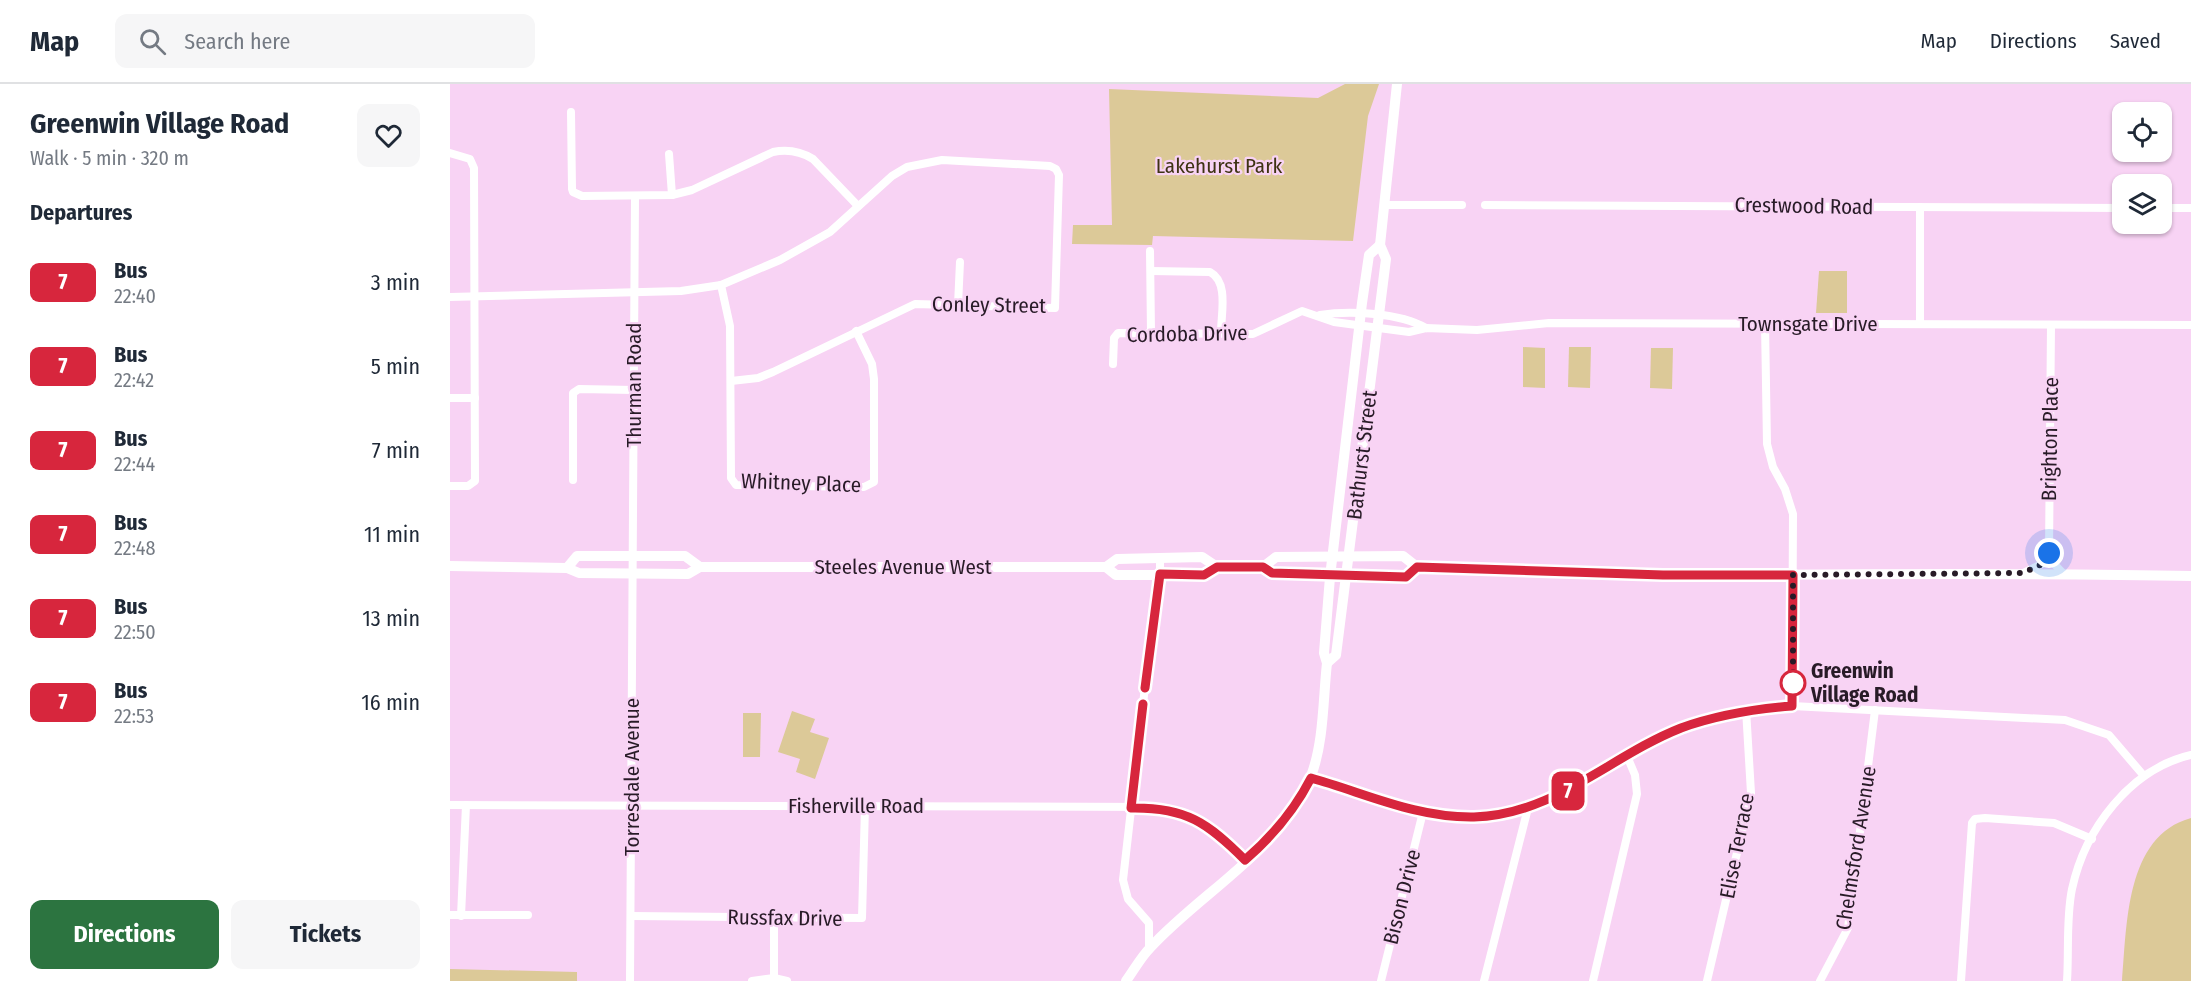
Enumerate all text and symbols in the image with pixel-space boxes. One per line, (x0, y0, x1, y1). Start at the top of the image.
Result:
search box (115, 14, 535, 68)
text: Map (30, 25, 79, 58)
icon: search (136, 25, 169, 58)
text: Search here (184, 28, 290, 55)
text: Map (1920, 28, 1957, 54)
text: Directions (1990, 28, 2077, 54)
text: Saved (2110, 28, 2161, 54)
map controls (2112, 102, 2172, 234)
button: locate (2112, 102, 2172, 162)
button: heart (357, 104, 420, 167)
text: Greenwin Village Road (30, 107, 289, 140)
text: Walk · 5 min · 320 m (30, 146, 189, 170)
park label: Lakehurst Park (1156, 153, 1282, 179)
button: layers (2112, 174, 2172, 234)
street label: Crestwood Road (1734, 192, 1874, 220)
text: Departures (30, 199, 132, 226)
text: Bus (114, 257, 147, 284)
text: 7 (59, 269, 67, 295)
text: 3 min (371, 269, 420, 296)
text: 22:40 (114, 284, 156, 308)
street label: Conley Street (932, 291, 1046, 319)
street label: Townsgate Drive (1738, 311, 1878, 337)
street label: Cordoba Drive (1126, 320, 1248, 348)
street label: Thurman Road (621, 322, 647, 448)
text: Bus (114, 341, 147, 368)
text: 7 (59, 353, 67, 379)
text: 5 min (371, 353, 420, 380)
text: 22:42 (114, 368, 154, 392)
street label: Brighton Place (2036, 377, 2064, 501)
street label: Bathurst Street (1341, 389, 1383, 521)
text: Bus (114, 425, 147, 452)
text: 7 (59, 437, 67, 463)
text: 7 min (372, 437, 420, 464)
text: 22:44 (114, 452, 155, 476)
street label: Whitney Place (741, 468, 861, 498)
text: Bus (114, 509, 147, 536)
text: 7 (59, 521, 67, 547)
text: 11 min (364, 521, 420, 548)
text: 22:48 (114, 536, 155, 560)
your location (2034, 538, 2064, 568)
street label: Steeles Avenue West (814, 554, 992, 580)
text: Bus (114, 593, 147, 620)
text: 7 (59, 605, 67, 631)
text: 13 min (362, 605, 420, 632)
text: 22:50 (114, 620, 156, 644)
place label: Greenwin Village Road (1810, 658, 1918, 708)
marker: Greenwin Village Road (1780, 670, 1806, 696)
text: Bus (114, 677, 147, 704)
text: 7 (59, 689, 67, 715)
text: 16 min (361, 689, 420, 716)
street label: Torresdale Avenue (619, 698, 645, 856)
text: 22:53 (114, 704, 154, 728)
street label: Chelmsford Avenue (1830, 764, 1882, 932)
line badge: 7 (1548, 772, 1588, 810)
text: 7 (1564, 778, 1572, 804)
street label: Elise Terrace (1714, 791, 1760, 901)
street label: Fisherville Road (788, 793, 924, 819)
street label: Bison Drive (1378, 847, 1426, 947)
button: Directions (30, 900, 219, 969)
button: Tickets (231, 900, 420, 969)
street label: Russfax Drive (727, 904, 843, 932)

